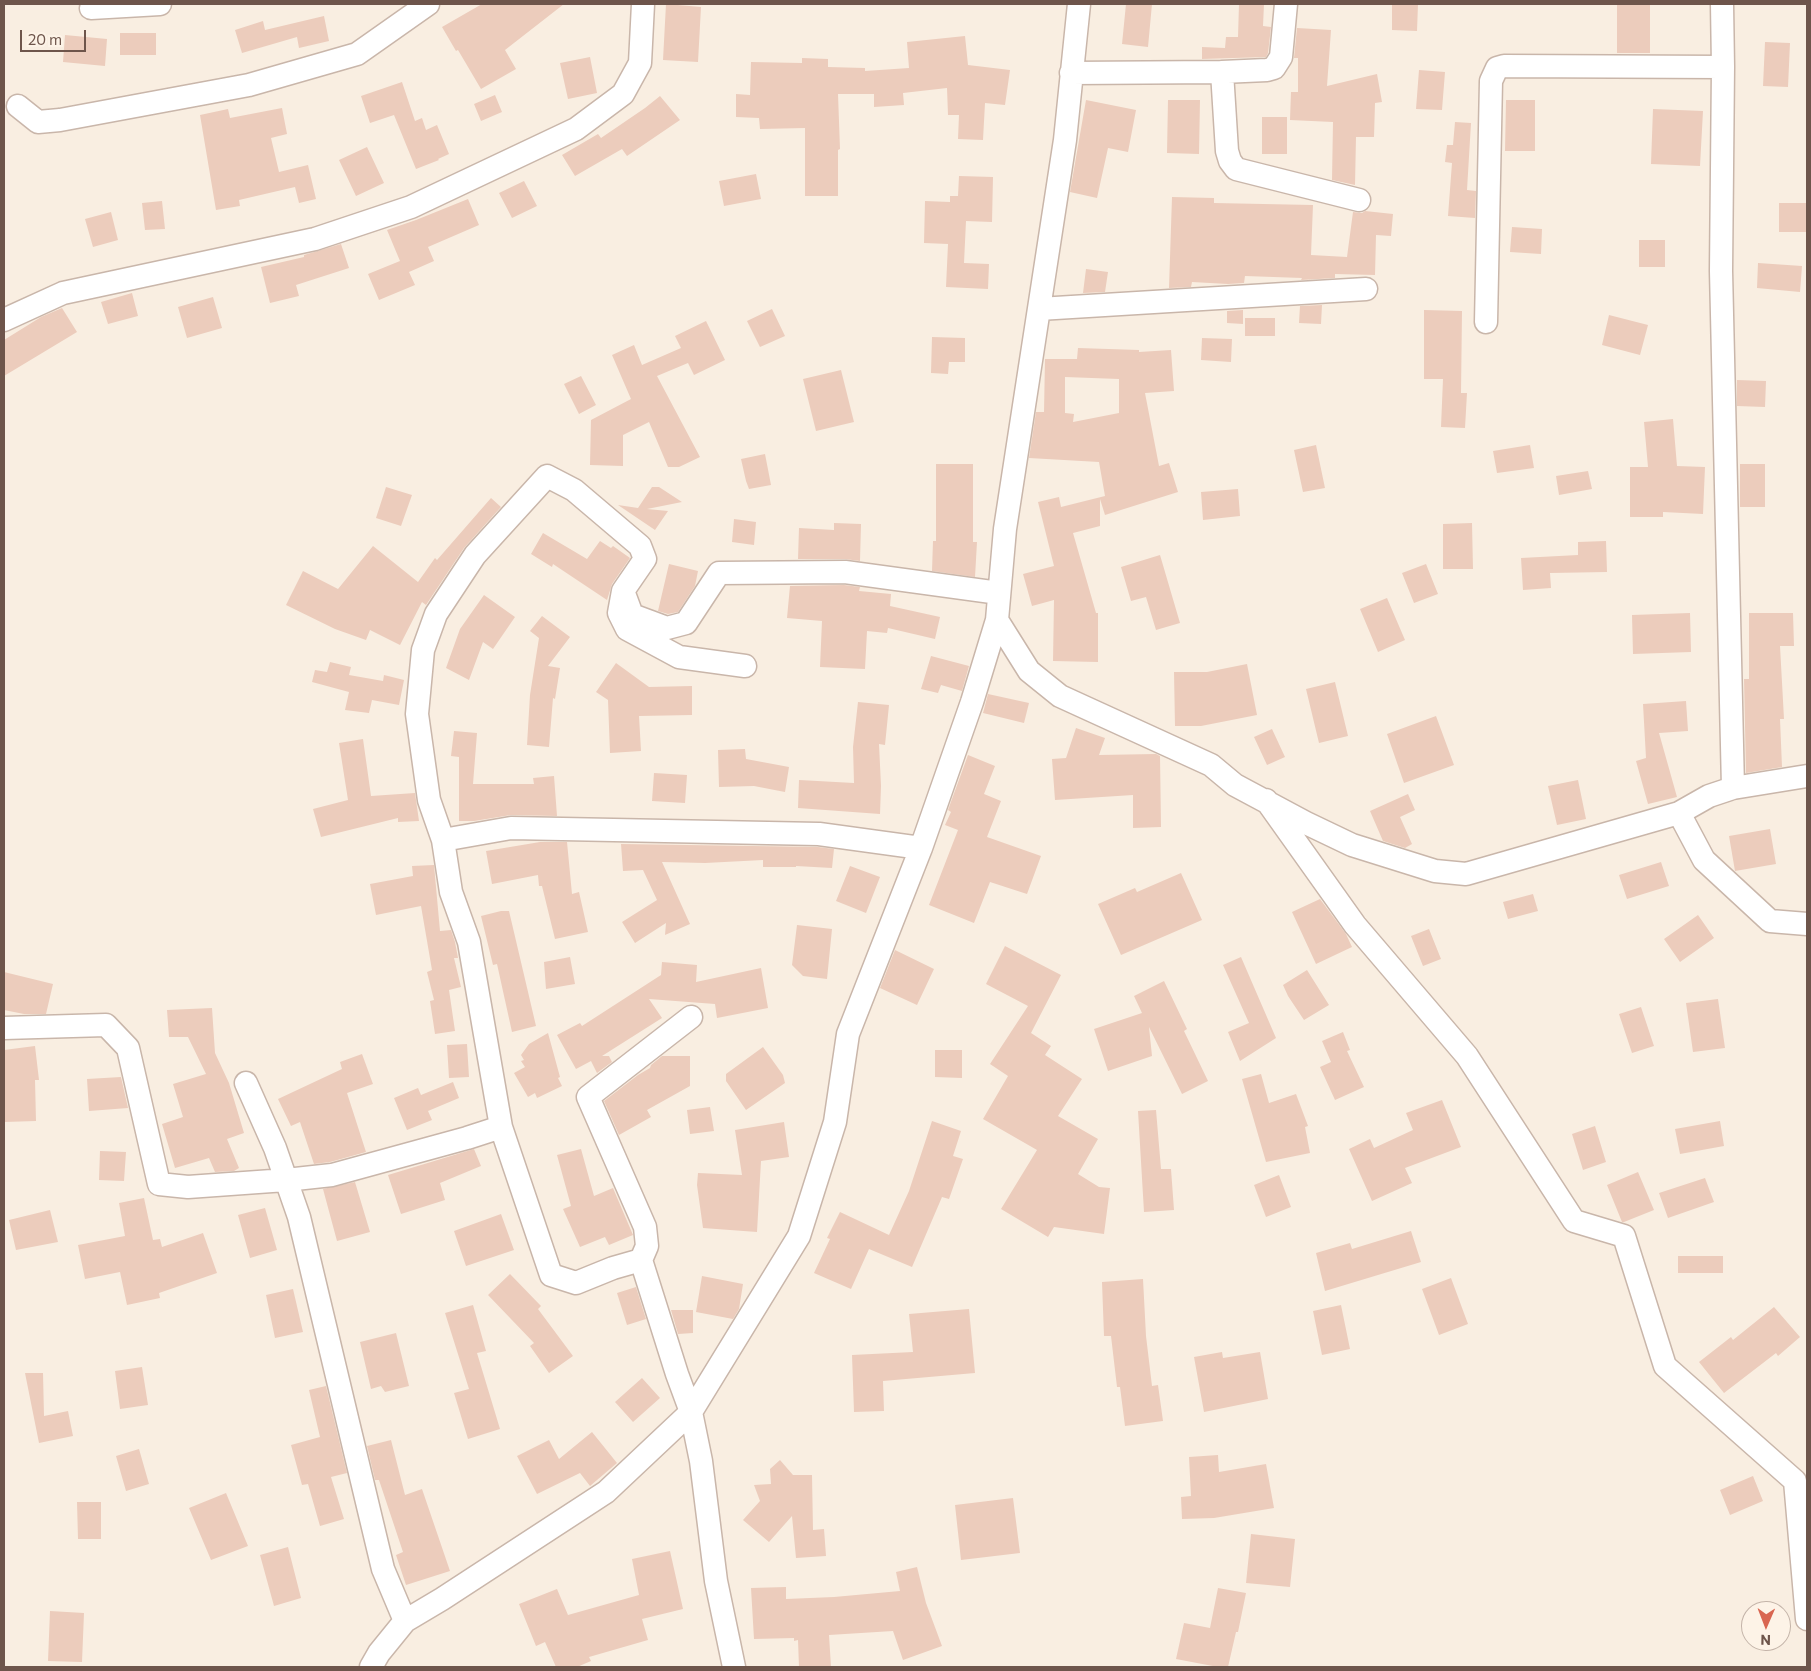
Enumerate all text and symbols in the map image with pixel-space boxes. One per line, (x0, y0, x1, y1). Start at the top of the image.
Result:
scale bar (22, 20, 89, 52)
text: 20 m (28, 30, 62, 48)
north arrow (1741, 1601, 1791, 1651)
text: N (1760, 1632, 1771, 1649)

